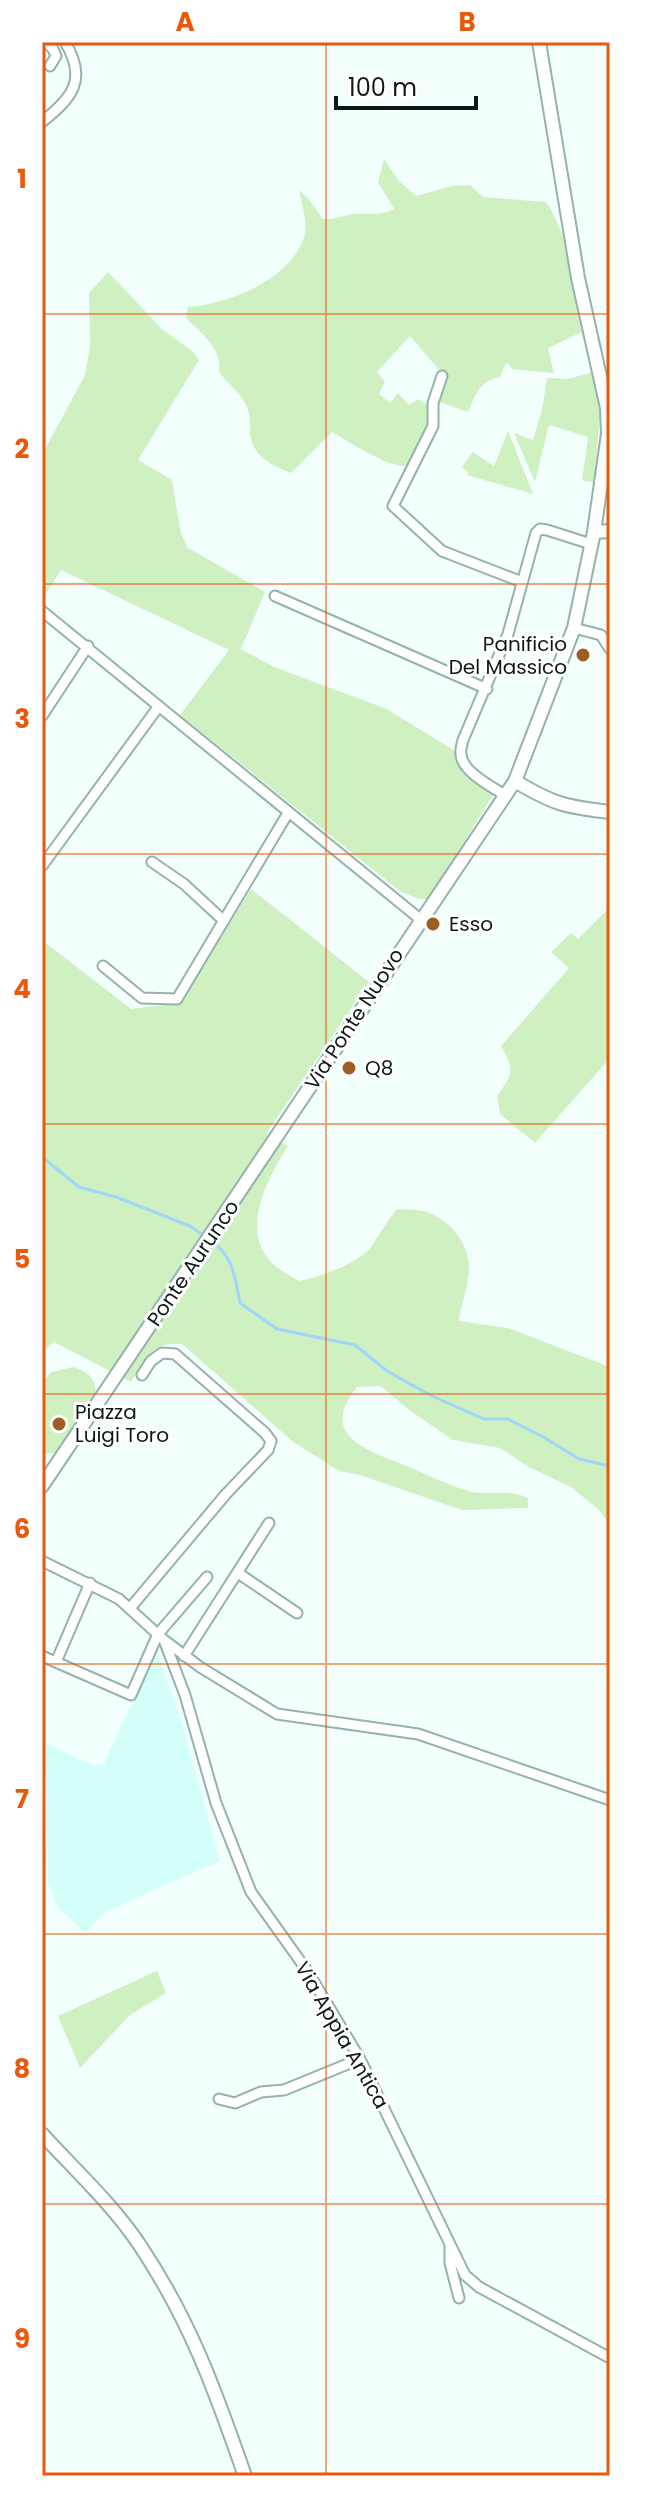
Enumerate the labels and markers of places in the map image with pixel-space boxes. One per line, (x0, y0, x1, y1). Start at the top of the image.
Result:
place label: Panificio Del Massico (449, 630, 567, 681)
marker: Panificio Del Massico (574, 646, 592, 664)
place label: Esso (449, 910, 493, 938)
marker: Esso (424, 915, 442, 933)
place label: Q8 (365, 1054, 393, 1082)
marker: Q8 (340, 1059, 358, 1077)
place label: Piazza Luigi Toro (75, 1398, 169, 1449)
marker: Piazza Luigi Toro (50, 1415, 68, 1433)

